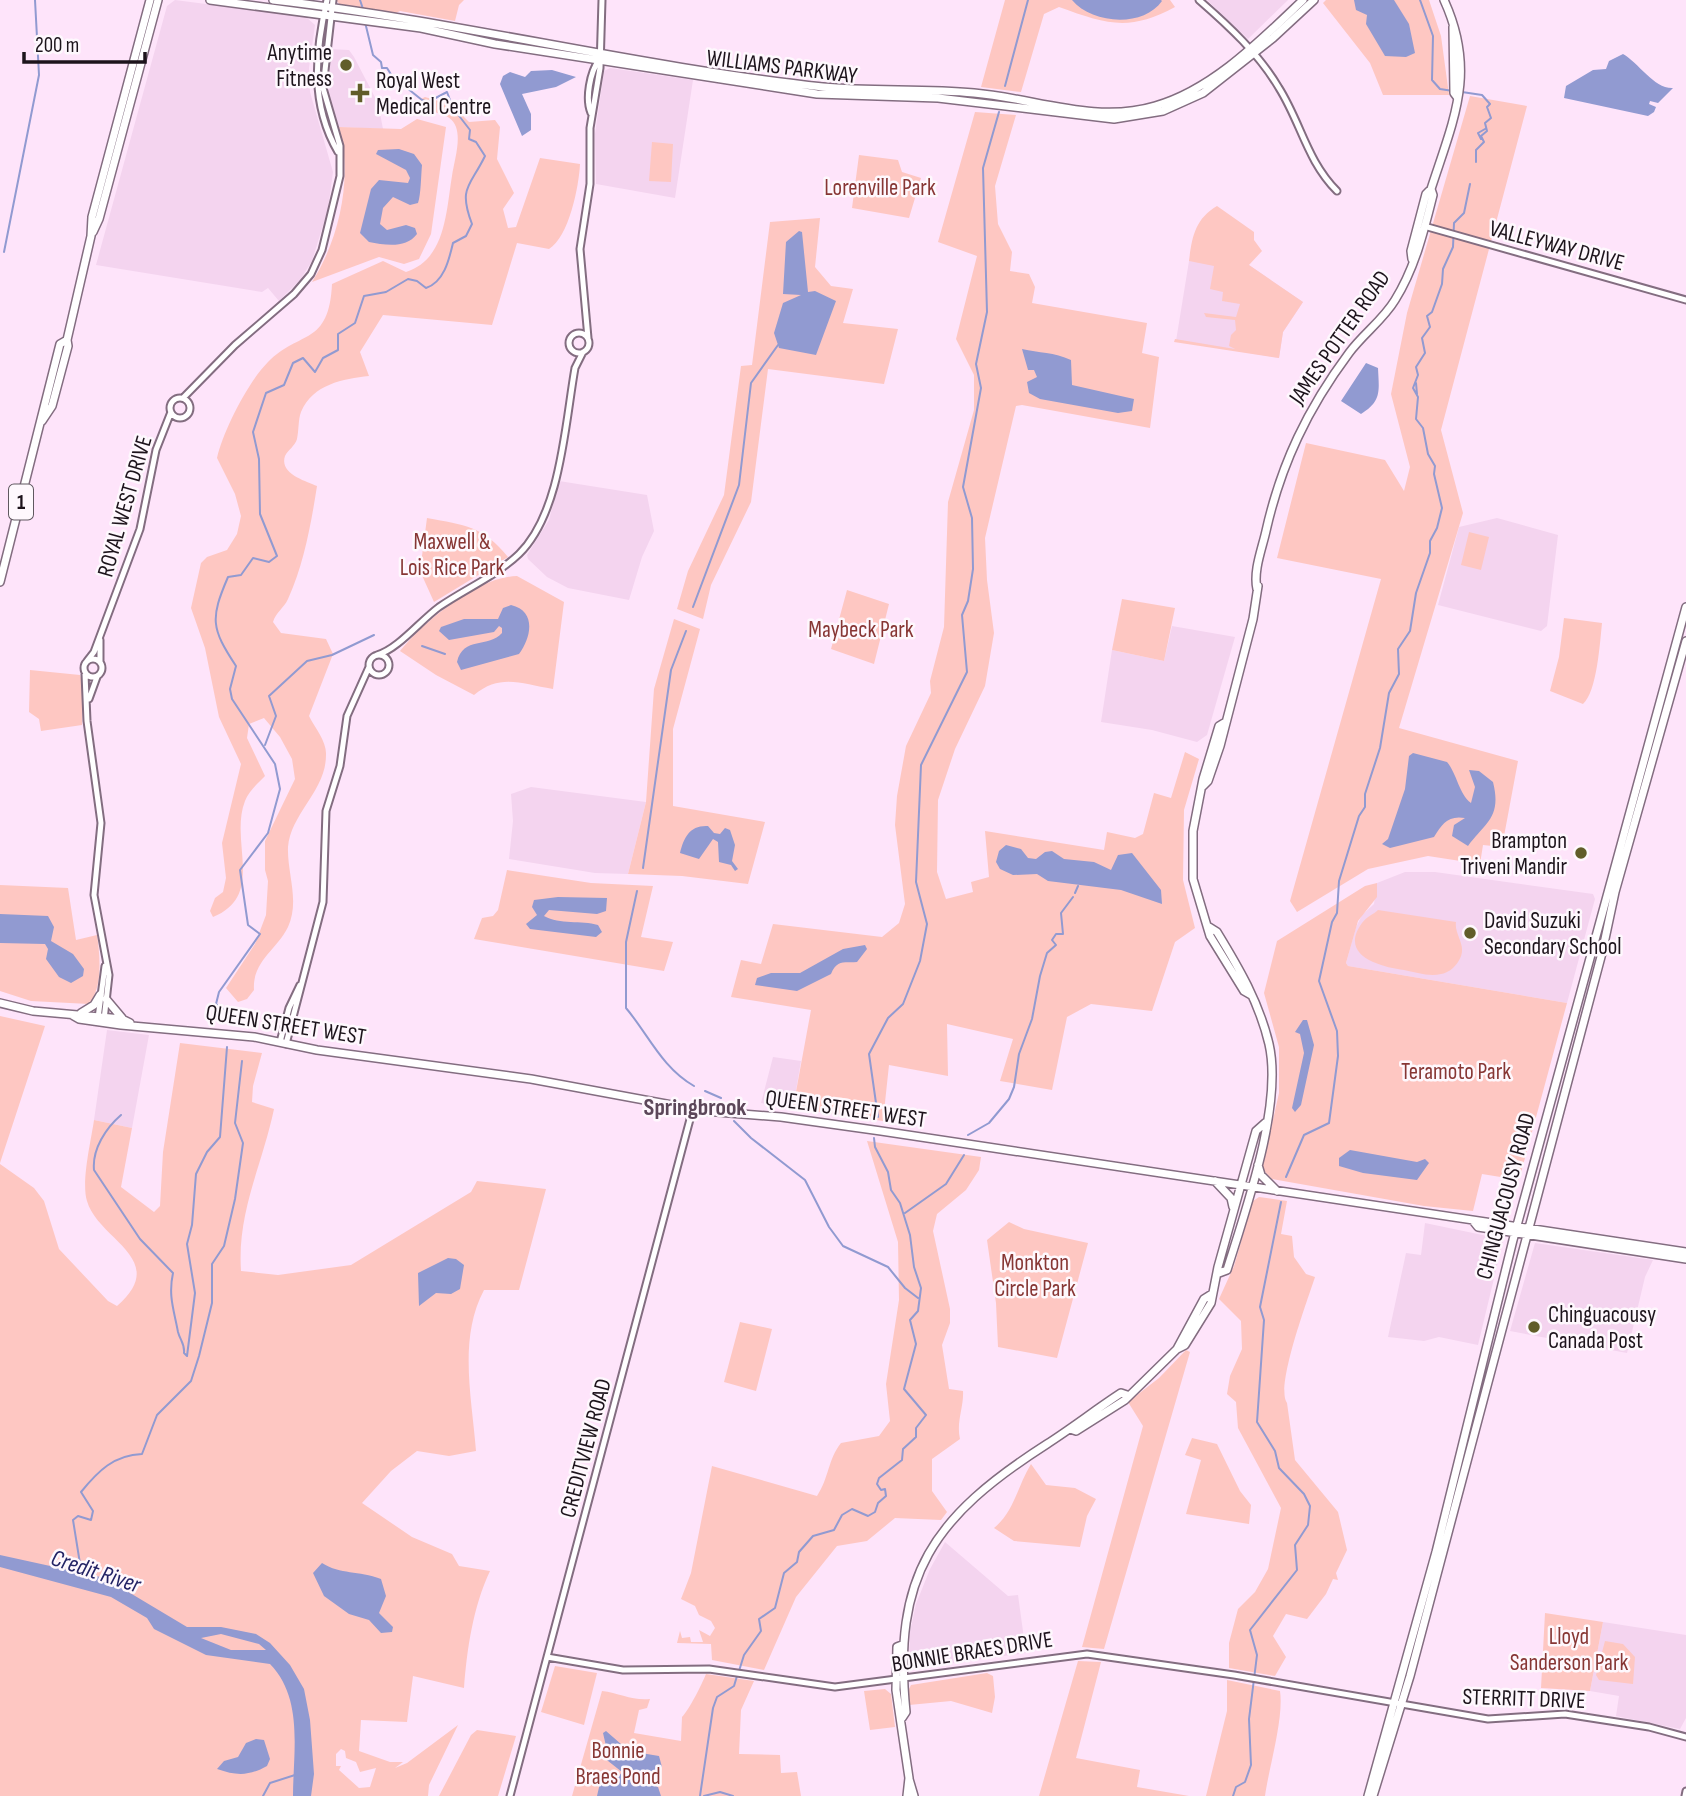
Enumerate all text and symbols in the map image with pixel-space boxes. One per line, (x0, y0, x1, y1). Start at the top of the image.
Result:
scale bar (24, 21, 145, 65)
text: 200 m (35, 33, 79, 58)
place label: Anytime Fitness (267, 39, 332, 93)
street label: WILLIAMS PARKWAY (705, 44, 859, 90)
marker: Anytime Fitness (338, 57, 354, 73)
place label: Royal West Medical Centre (376, 67, 491, 121)
marker: Royal West Medical Centre (350, 83, 370, 103)
park label: Lorenville Park (824, 174, 936, 202)
street label: VALLEYWAY DRIVE (1486, 214, 1627, 277)
street label: JAMES POTTER ROAD (1283, 265, 1396, 411)
street label: ROYAL WEST DRIVE (91, 432, 158, 580)
road number: 1 (9, 484, 33, 520)
park label: Maxwell & Lois Rice Park (400, 528, 504, 582)
park label: Maybeck Park (808, 616, 914, 644)
place label: Brampton Triveni Mandir (1460, 827, 1567, 881)
marker: Brampton Triveni Mandir (1573, 845, 1589, 861)
place label: David Suzuki Secondary School (1484, 907, 1622, 961)
marker: David Suzuki Secondary School (1462, 925, 1478, 941)
street label: QUEEN STREET WEST (204, 998, 368, 1051)
park label: Teramoto Park (1401, 1058, 1511, 1086)
street label: QUEEN STREET WEST (764, 1084, 928, 1134)
district label: Springbrook (644, 1093, 746, 1122)
street label: CHINGUACOUSY ROAD (1470, 1110, 1542, 1283)
park label: Monkton Circle Park (994, 1249, 1076, 1303)
place label: Chinguacousy Canada Post (1548, 1301, 1656, 1355)
marker: Chinguacousy Canada Post (1526, 1319, 1542, 1335)
street label: CREDITVIEW ROAD (554, 1376, 618, 1521)
water label: Credit River (47, 1543, 145, 1600)
park label: Lloyd Sanderson Park (1510, 1623, 1629, 1677)
street label: BONNIE BRAES DRIVE (890, 1625, 1055, 1679)
street label: STERRITT DRIVE (1462, 1683, 1586, 1715)
park label: Bonnie Braes Pond (575, 1737, 661, 1791)

